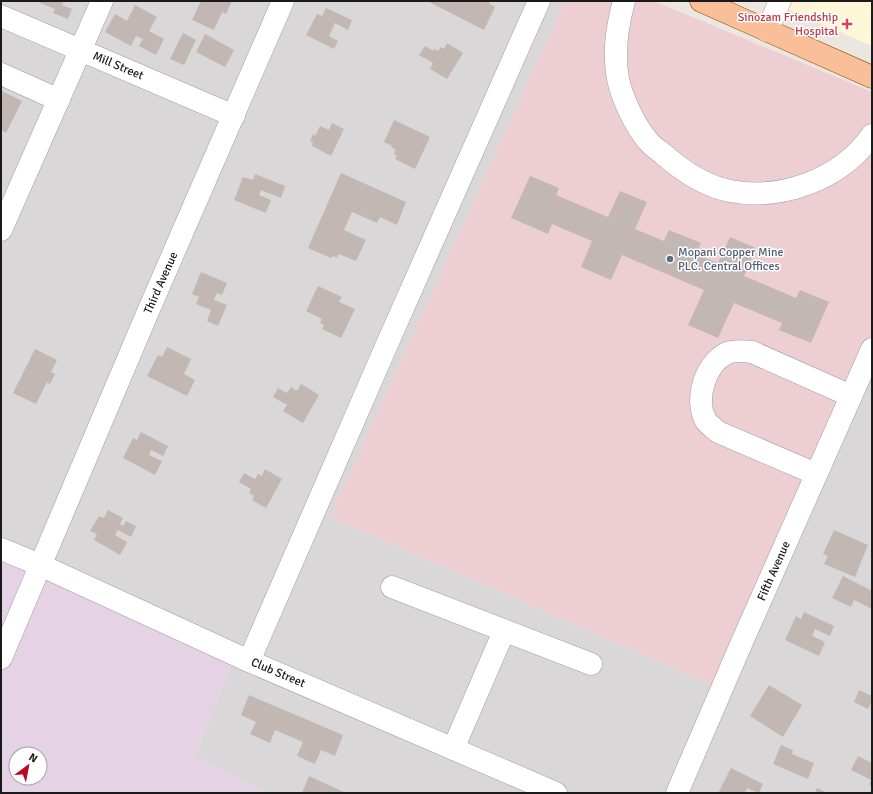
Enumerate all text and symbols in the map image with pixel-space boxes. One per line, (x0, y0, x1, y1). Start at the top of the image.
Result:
place label: Sinozam Friendship Hospital (738, 10, 838, 39)
marker: Sinozam Friendship Hospital (841, 18, 853, 30)
street label: Mill Street (90, 49, 146, 83)
place label: Mopani Copper Mine PLC. Central Offices (678, 245, 784, 274)
street label: Third Avenue (141, 250, 181, 316)
marker: Mopani Copper Mine PLC. Central Offices (665, 254, 675, 264)
street label: Fifth Avenue (754, 539, 794, 603)
street label: Club Street (249, 655, 307, 691)
north arrow (8, 746, 48, 786)
text: N (26, 750, 40, 765)

